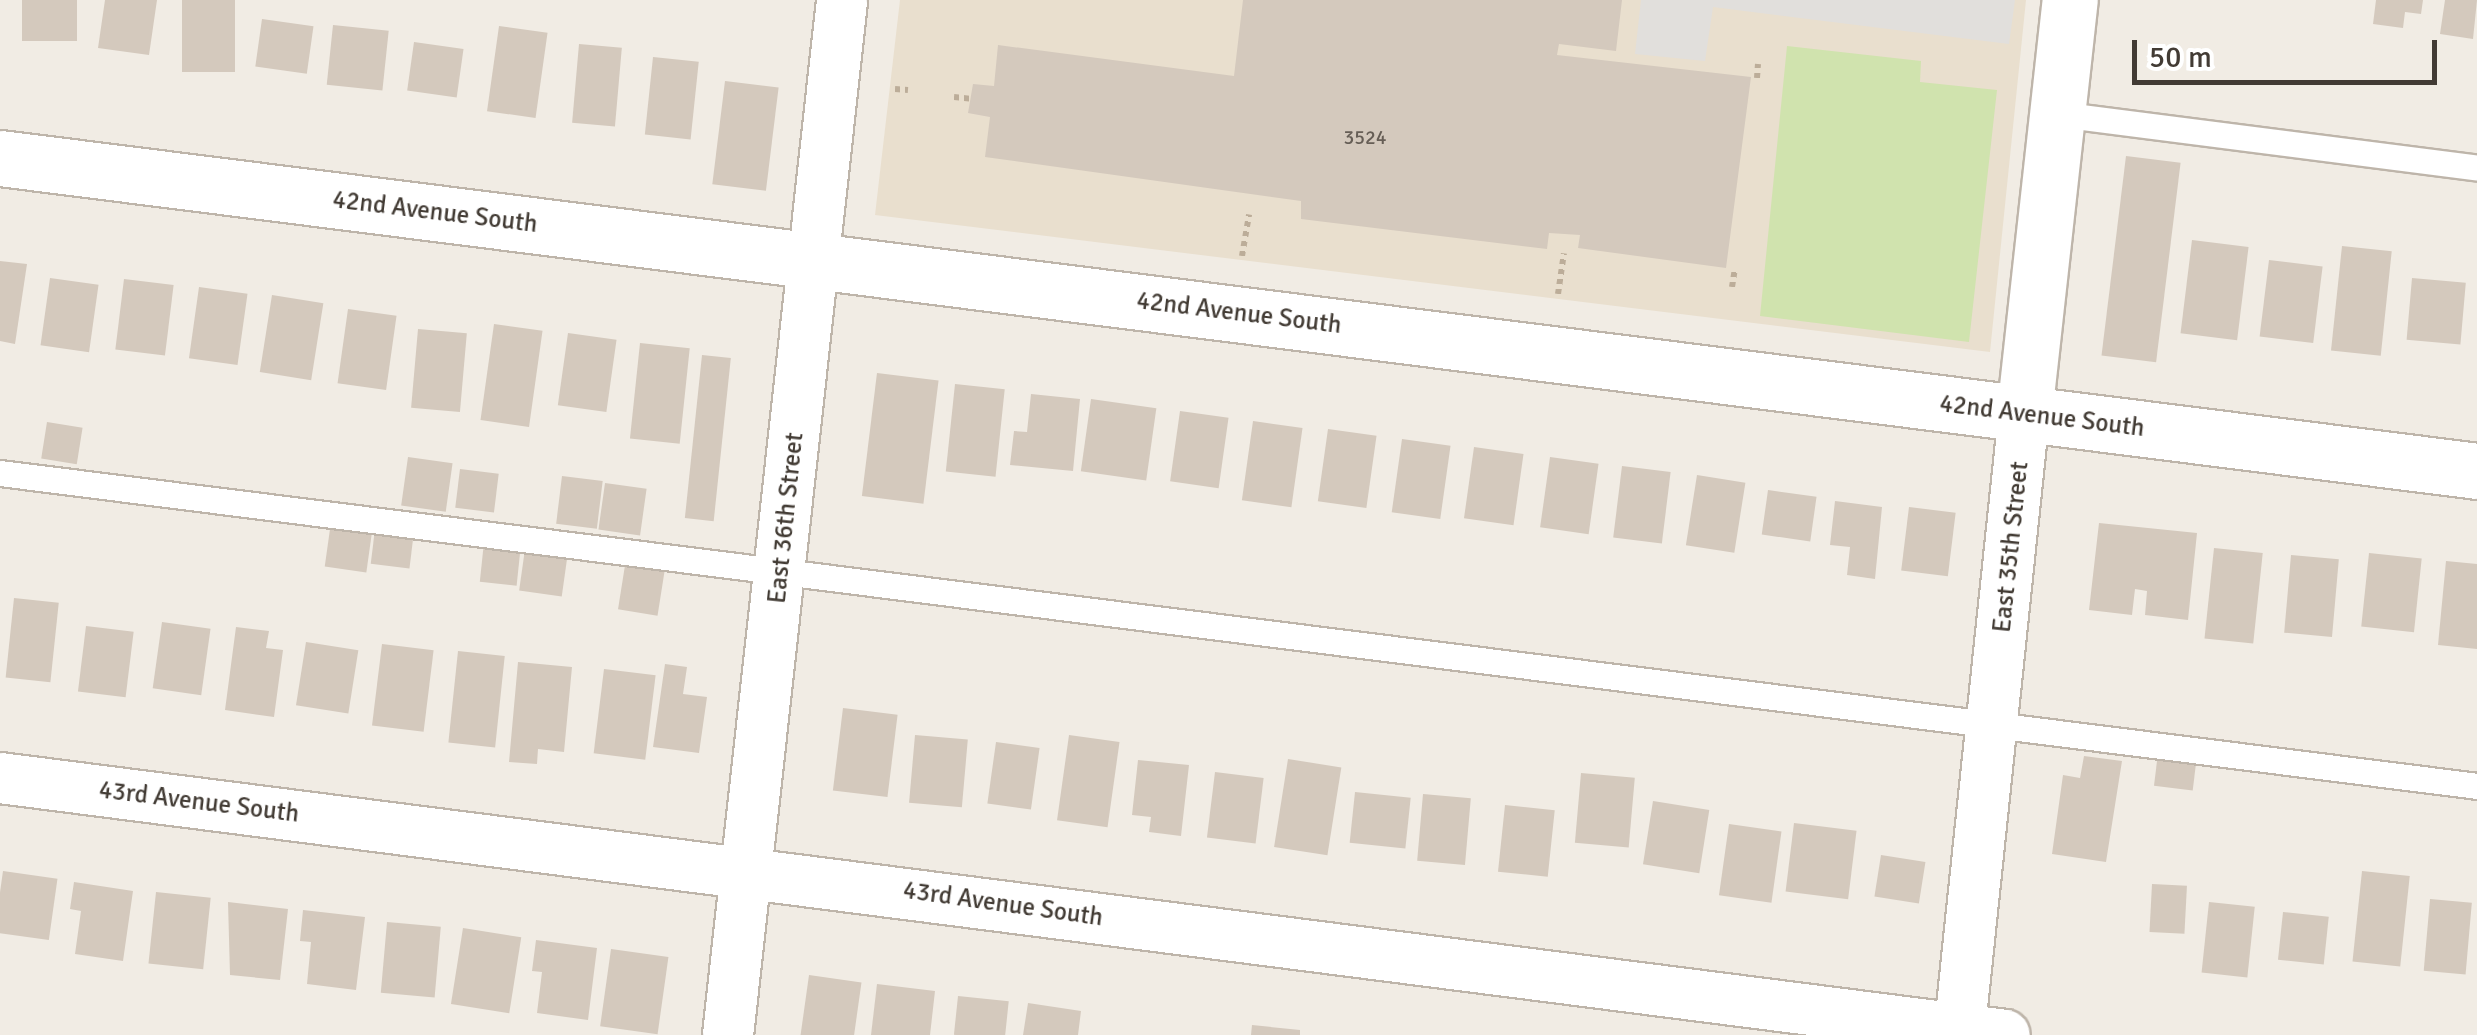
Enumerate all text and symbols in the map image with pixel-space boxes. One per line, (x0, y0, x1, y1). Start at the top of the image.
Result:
scale bar (2137, 20, 2442, 82)
text: 50 m (2149, 39, 2212, 76)
house number: 3524 (1343, 125, 1387, 149)
street label: 42nd Avenue South (331, 185, 539, 239)
street label: 42nd Avenue South (1135, 286, 1343, 340)
street label: 42nd Avenue South (1938, 389, 2146, 443)
street label: East 36th Street (762, 431, 810, 605)
street label: East 35th Street (1987, 460, 2035, 634)
street label: 43rd Avenue South (97, 775, 301, 829)
street label: 43rd Avenue South (901, 875, 1105, 933)

